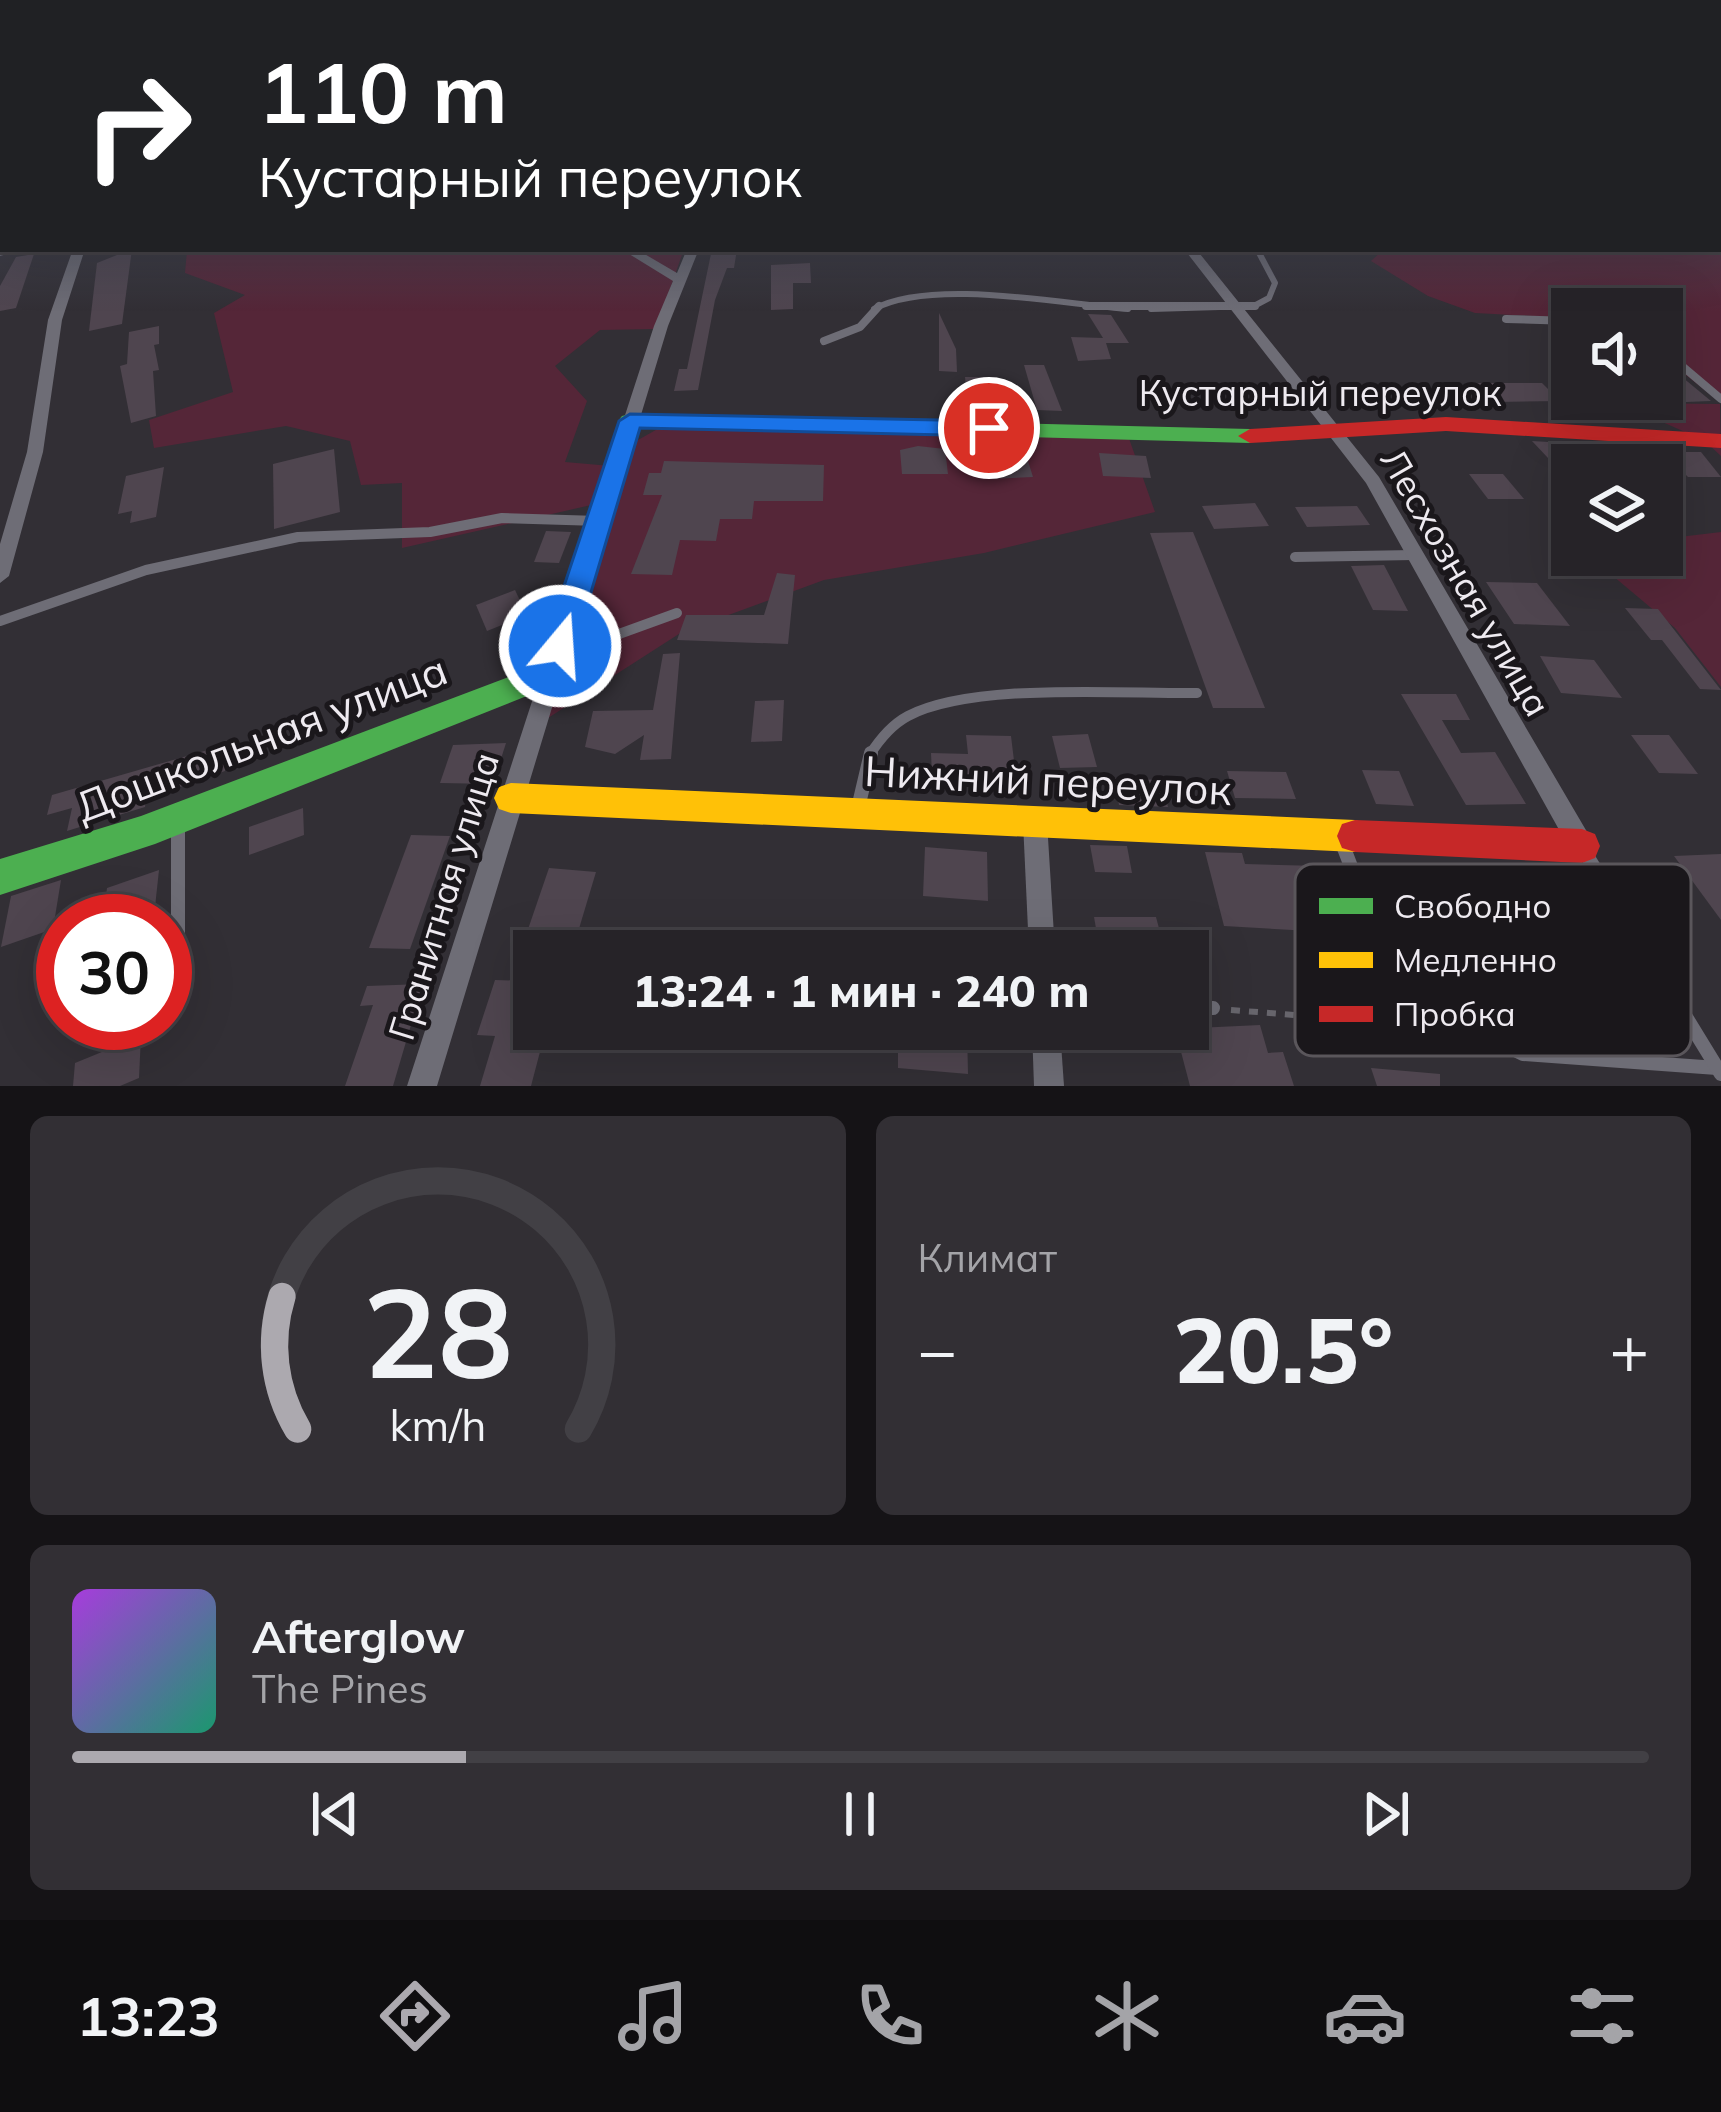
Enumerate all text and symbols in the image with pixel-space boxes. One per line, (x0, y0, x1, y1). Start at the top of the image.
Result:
text: 110 m (258, 39, 508, 144)
icon: right (60, 48, 216, 204)
text: Кустарный переулок (258, 143, 802, 211)
map controls (1551, 288, 1683, 576)
button: sound (1551, 288, 1683, 420)
street label: Кустарный переулок (1139, 370, 1502, 415)
pin (938, 377, 1040, 479)
icon: arrive (956, 395, 1022, 461)
street label: Лесхозная улица (1371, 440, 1561, 724)
button: layers (1551, 444, 1683, 576)
position arrow (497, 583, 623, 709)
street label: Дошкольная улица (68, 643, 454, 833)
street label: Нижний переулок (863, 744, 1233, 816)
street label: Гранитная улица (378, 747, 508, 1045)
legend (1295, 864, 1691, 1056)
text: Свободно (1394, 885, 1552, 926)
speed limit sign: 30 (36, 894, 192, 1050)
text: Медленно (1394, 939, 1557, 980)
text: 13:24 · 1 мин · 240 m (632, 962, 1090, 1018)
text: Пробка (1394, 993, 1516, 1034)
text: Климат (918, 1233, 1057, 1282)
text: 28 (363, 1253, 513, 1409)
text: 20.5° (1173, 1293, 1393, 1406)
text: − (918, 1308, 957, 1391)
text: + (1609, 1308, 1649, 1391)
text: km/h (389, 1397, 486, 1451)
text: Afterglow (252, 1608, 465, 1664)
text: The Pines (252, 1664, 428, 1713)
icon: previous (302, 1781, 368, 1847)
icon: pause (827, 1781, 893, 1847)
icon: next (1353, 1781, 1419, 1847)
icon: directions (373, 1974, 457, 2058)
icon: music (611, 1974, 695, 2058)
icon: phone (848, 1974, 932, 2058)
icon: climate (1085, 1974, 1169, 2058)
icon: car (1323, 1974, 1407, 2058)
icon: filters (1560, 1974, 1644, 2058)
text: 13:23 (77, 1982, 220, 2050)

